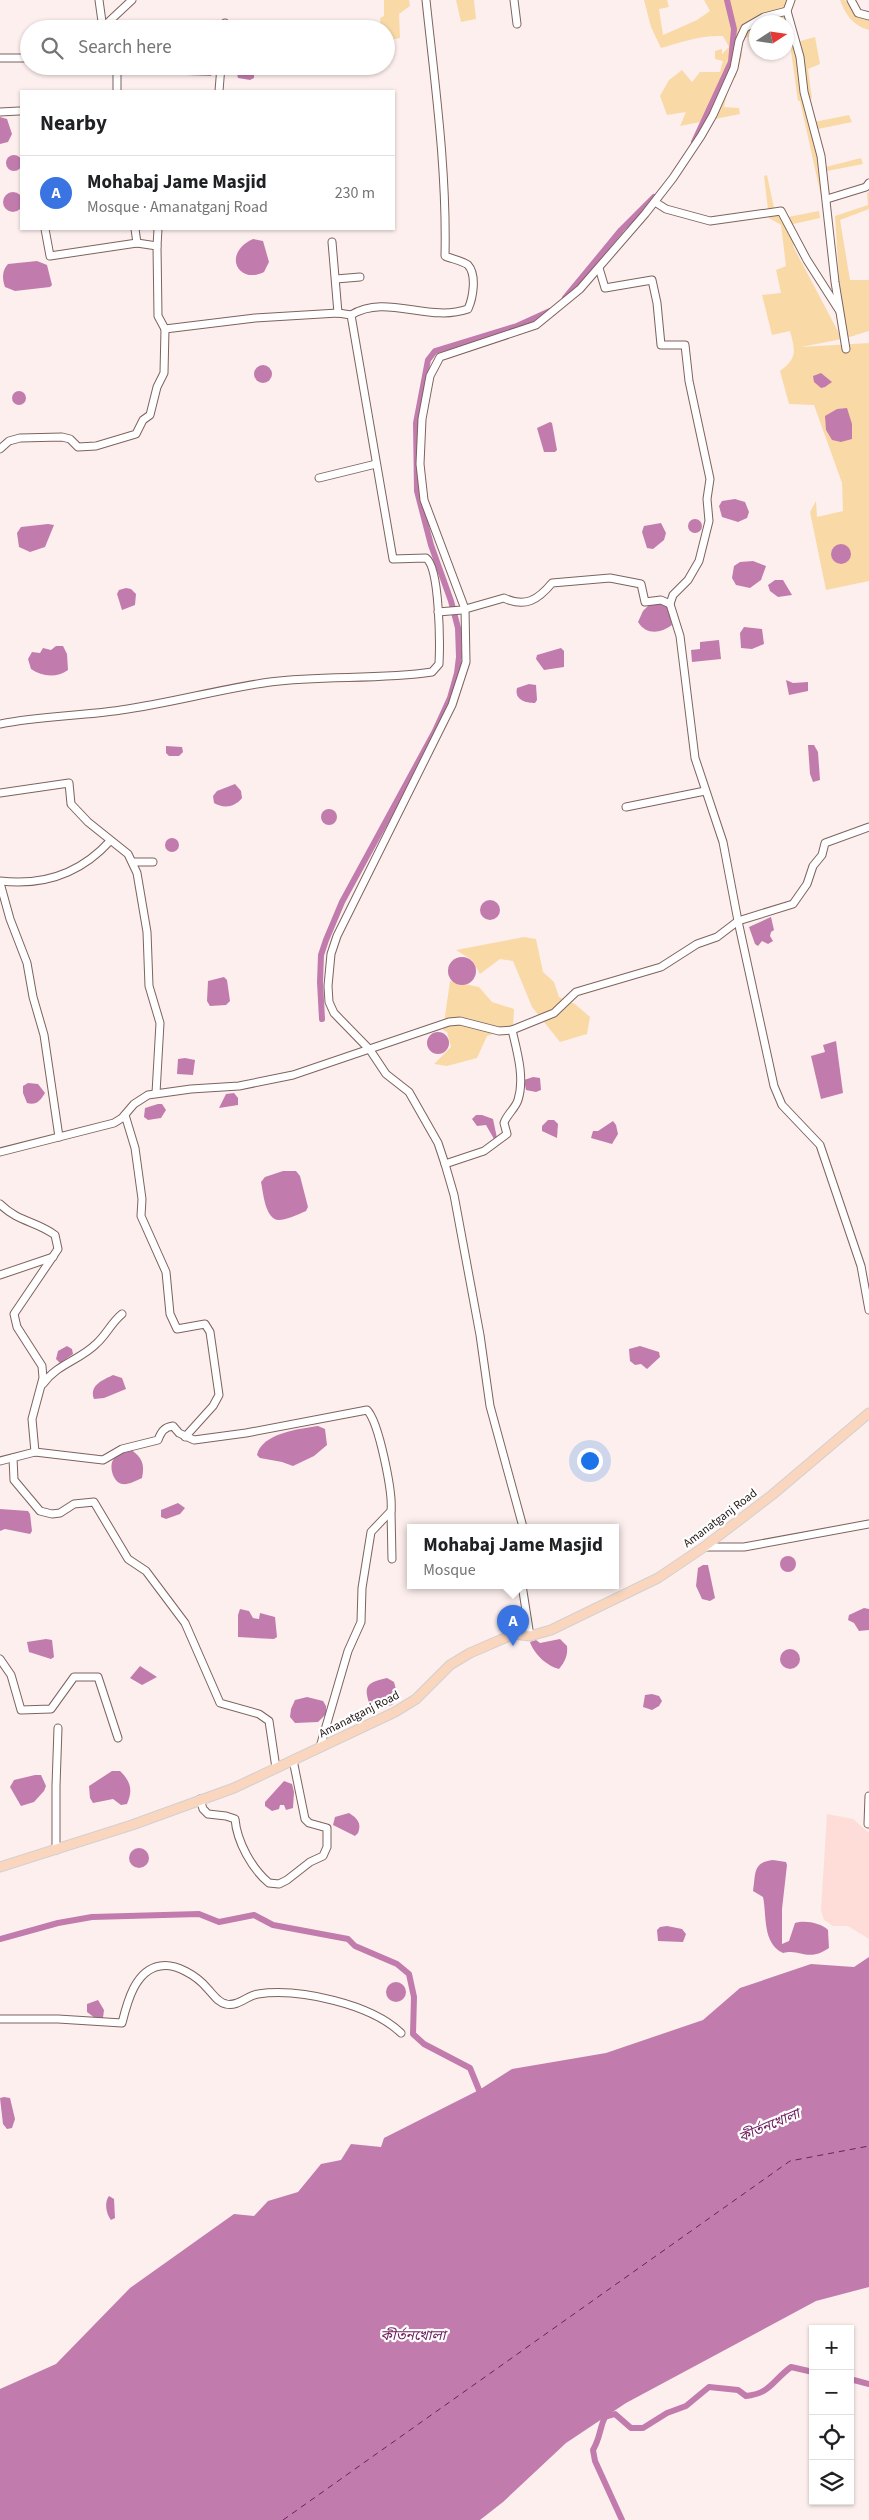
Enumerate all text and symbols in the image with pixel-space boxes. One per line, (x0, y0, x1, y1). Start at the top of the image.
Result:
north arrow (749, 15, 794, 60)
search box (20, 20, 395, 75)
icon: search (38, 34, 66, 62)
text: Search here (78, 34, 172, 61)
text: Nearby (40, 108, 107, 138)
text: Mohabaj Jame Masjid (87, 169, 267, 196)
text: A (51, 182, 61, 204)
text: 230 m (335, 182, 375, 204)
text: Mosque · Amanatganj Road (87, 196, 268, 218)
your location (577, 1448, 603, 1474)
street label: Amanatganj Road (680, 1485, 761, 1552)
popup (407, 1524, 619, 1589)
text: Mohabaj Jame Masjid (423, 1532, 603, 1559)
text: Mosque (423, 1559, 476, 1581)
pin: A (497, 1605, 529, 1646)
street label: Amanatganj Road (316, 1687, 403, 1742)
water label: কীর্তনখোলা (736, 2103, 806, 2148)
map controls (809, 2325, 854, 2505)
button: + (809, 2325, 854, 2370)
water label: কীর্তনখোলা (381, 2326, 449, 2346)
button: − (809, 2370, 854, 2415)
button: locate (809, 2415, 854, 2460)
button: layers (809, 2460, 854, 2505)

